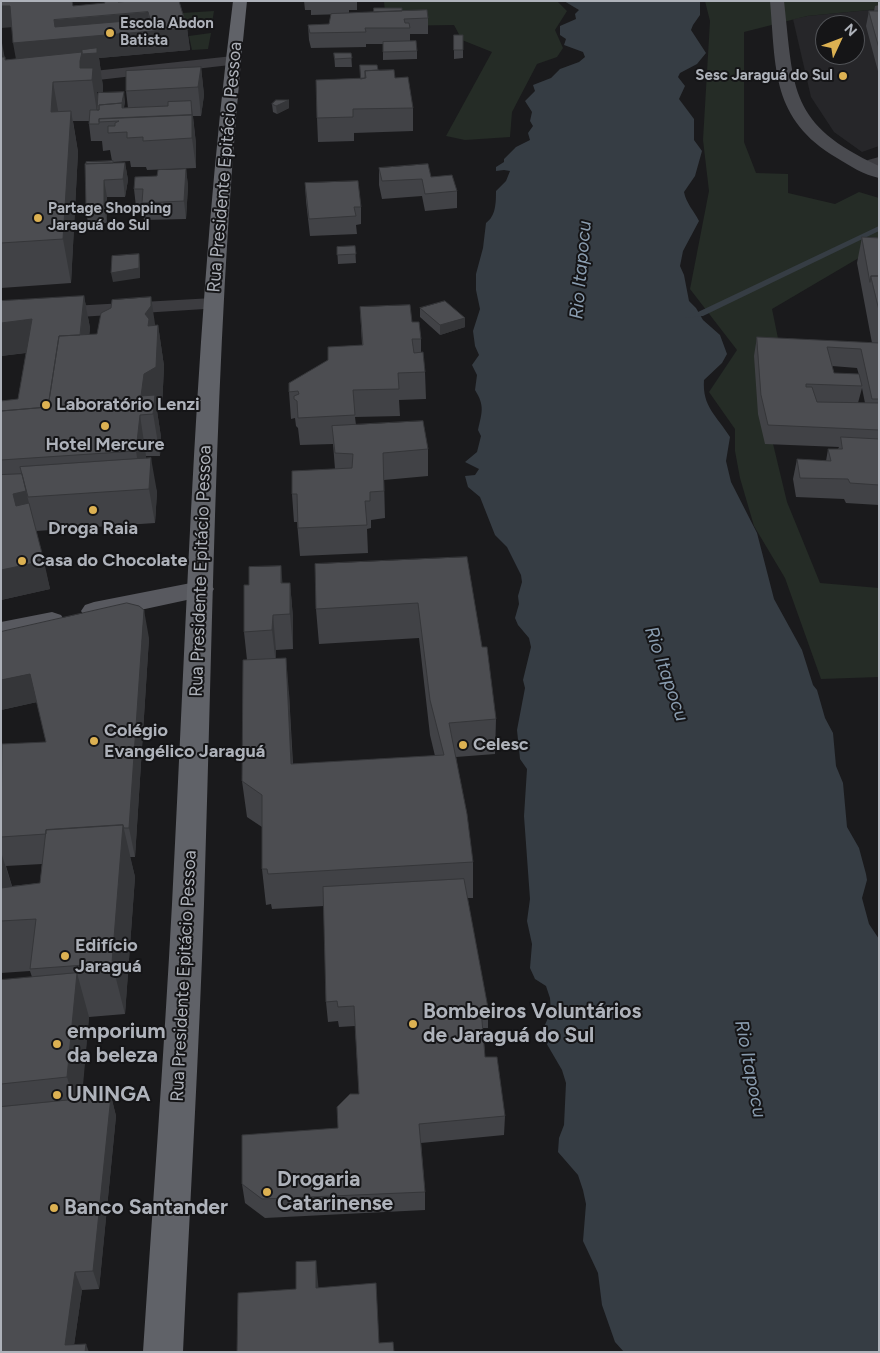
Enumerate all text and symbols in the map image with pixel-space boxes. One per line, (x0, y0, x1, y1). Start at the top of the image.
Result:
place label: Escola Abdon Batista (120, 15, 214, 50)
north arrow (815, 15, 865, 65)
text: N (841, 20, 861, 40)
marker: Escola Abdon Batista (104, 27, 116, 39)
street label: Rua Presidente Epitácio Pessoa (203, 41, 247, 293)
place label: Sesc Jaraguá do Sul (695, 67, 833, 85)
marker: Sesc Jaraguá do Sul (837, 70, 849, 82)
place label: Partage Shopping Jaraguá do Sul (48, 200, 171, 235)
marker: Partage Shopping Jaraguá do Sul (32, 212, 44, 224)
water label: Rio Itapocu (565, 220, 597, 320)
place label: Laboratório Lenzi (56, 394, 200, 416)
marker: Laboratório Lenzi (40, 399, 52, 411)
marker: Hotel Mercure (99, 420, 111, 432)
place label: Hotel Mercure (46, 434, 164, 456)
street label: Rua Presidente Epitácio Pessoa (186, 445, 216, 697)
marker: Droga Raia (87, 504, 99, 516)
place label: Droga Raia (48, 518, 138, 540)
place label: Casa do Chocolate (32, 550, 187, 572)
marker: Casa do Chocolate (16, 555, 28, 567)
water label: Rio Itapocu (639, 624, 693, 724)
place label: Colégio Evangélico Jaraguá (104, 720, 265, 762)
place label: Celesc (473, 734, 529, 756)
marker: Colégio Evangélico Jaraguá (88, 735, 100, 747)
marker: Celesc (457, 739, 469, 751)
street label: Rua Presidente Epitácio Pessoa (167, 850, 201, 1102)
place label: Edifício Jaraguá (75, 935, 141, 978)
marker: Edifício Jaraguá (59, 950, 71, 962)
place label: Bombeiros Voluntários de Jaraguá do Sul (423, 999, 641, 1049)
marker: Bombeiros Voluntários de Jaraguá do Sul (407, 1018, 419, 1030)
water label: Rio Itapocu (729, 1018, 771, 1120)
place label: emporium da beleza (67, 1019, 165, 1069)
marker: emporium da beleza (51, 1038, 63, 1050)
place label: UNINGA (67, 1082, 150, 1108)
marker: UNINGA (51, 1089, 63, 1101)
place label: Drogaria Catarinense (277, 1167, 393, 1217)
marker: Drogaria Catarinense (261, 1186, 273, 1198)
place label: Banco Santander (64, 1195, 228, 1221)
marker: Banco Santander (48, 1202, 60, 1214)

